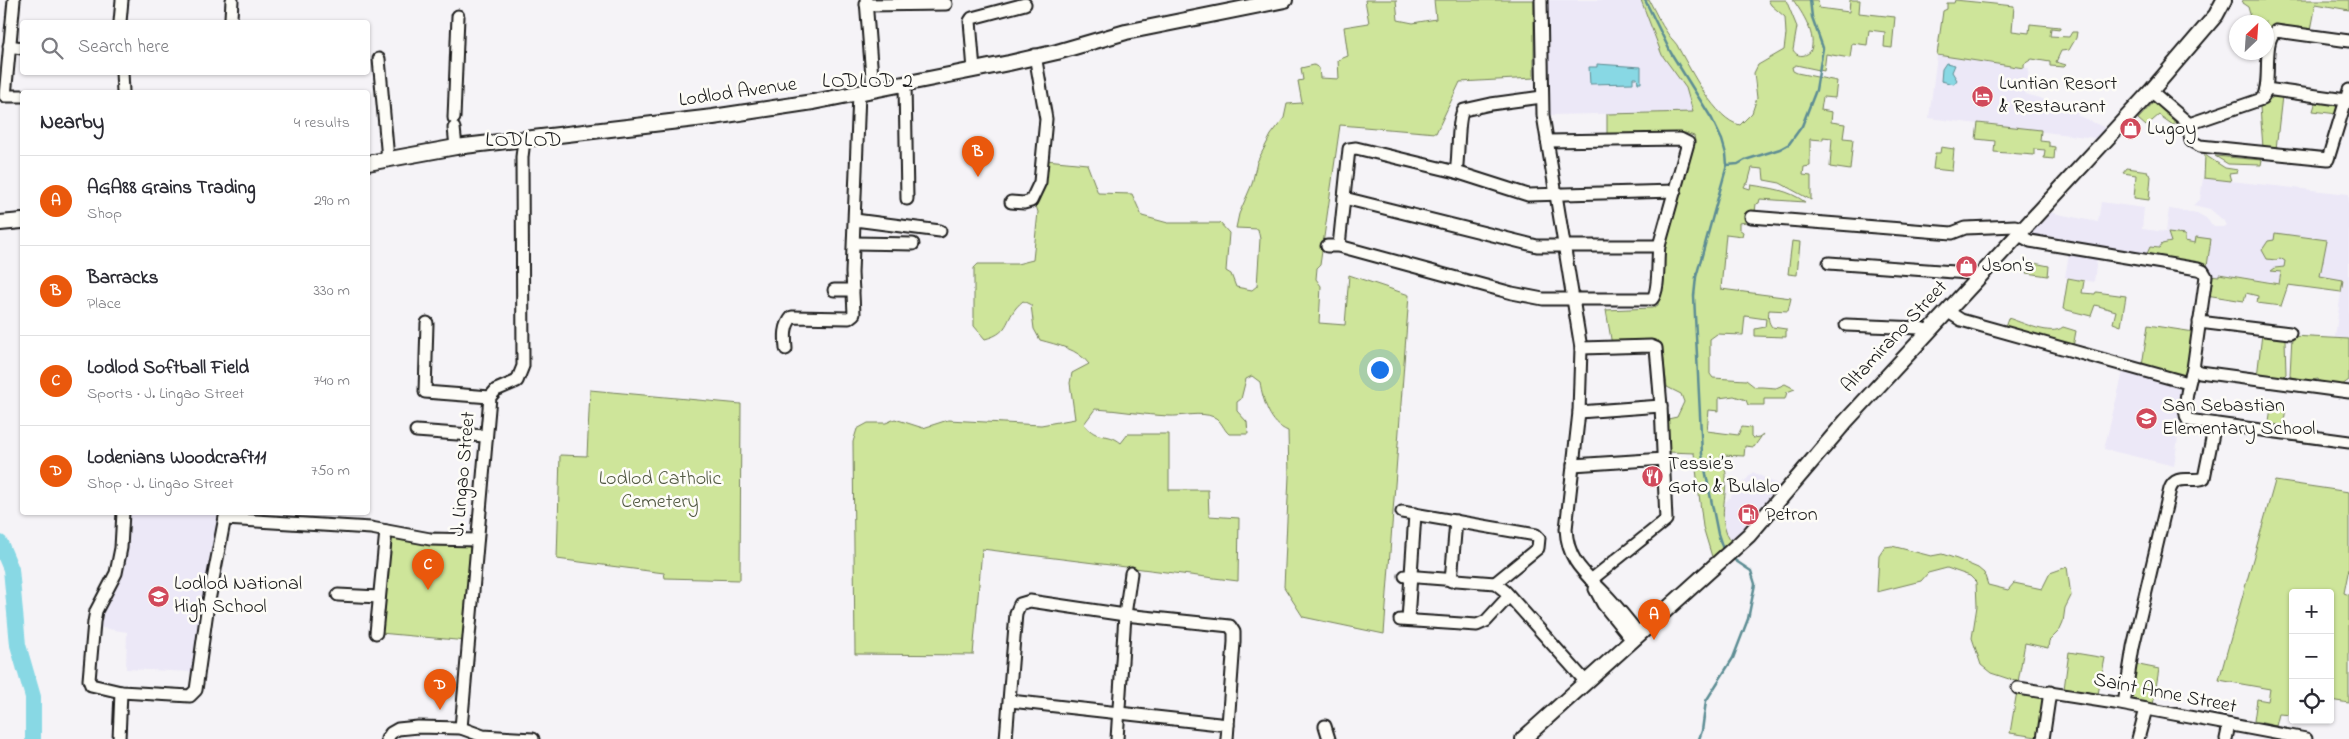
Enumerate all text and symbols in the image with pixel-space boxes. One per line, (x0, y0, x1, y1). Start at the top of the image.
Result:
north arrow (2229, 15, 2274, 60)
search box (20, 20, 370, 75)
icon: search (38, 34, 66, 62)
text: Search here (78, 34, 169, 61)
district label: LODLOD 2 (822, 67, 914, 97)
street label: Lodlod Avenue (677, 70, 799, 116)
place label: Luntian Resort & Restaurant (1999, 70, 2117, 122)
hotel icon: Luntian Resort & Restaurant (1971, 84, 1995, 108)
text: Nearby (40, 108, 104, 138)
text: 4 results (294, 111, 350, 135)
place label: Lugoy (2147, 115, 2196, 145)
shop icon: Lugoy (2119, 117, 2143, 141)
district label: LODLOD (485, 125, 563, 157)
pin: B (962, 136, 994, 177)
text: AGA88 Grains Trading (87, 175, 256, 202)
text: A (51, 189, 61, 213)
text: 290 m (314, 189, 350, 213)
text: Shop (87, 202, 122, 226)
place label: Json's (1982, 252, 2034, 281)
shop icon: Json's (1954, 254, 1978, 278)
text: Barracks (87, 265, 159, 292)
street label: Altamirano Street (1835, 274, 1955, 400)
text: B (51, 279, 61, 303)
text: 330 m (313, 279, 350, 303)
text: Place (87, 292, 121, 316)
text: Lodlod Softball Field (87, 355, 249, 382)
your location (1367, 357, 1393, 383)
text: C (52, 369, 60, 393)
text: 740 m (313, 369, 350, 393)
text: Sports · J. Lingao Street (87, 382, 244, 406)
place label: San Sebastian Elementary School (2162, 392, 2315, 444)
school or university icon: San Sebastian Elementary School (2134, 406, 2158, 430)
street label: J. Lingao Street (444, 410, 485, 538)
text: Lodenians Woodcraft11 (87, 445, 266, 472)
place label: Tessie’s Goto & Bulalo (1668, 450, 1780, 502)
text: D (50, 459, 62, 483)
text: 750 m (311, 459, 350, 483)
restaurant icon: Tessie’s Goto & Bulalo (1640, 464, 1664, 488)
park label: Lodlod Catholic Cemetery (599, 465, 721, 517)
text: Shop · J. Lingao Street (87, 472, 234, 496)
place label: Petron (1765, 501, 1818, 530)
fuel station icon: Petron (1737, 503, 1761, 527)
pin: C (412, 549, 444, 590)
place label: Lodlod National High School (174, 570, 302, 623)
school or university icon: Lodlod National High School (146, 584, 170, 608)
map controls (2289, 589, 2334, 724)
button: + (2289, 589, 2334, 634)
pin: A (1638, 599, 1670, 640)
button: − (2289, 634, 2334, 679)
street label: Saint Anne Street (2091, 666, 2239, 722)
pin: D (424, 669, 456, 710)
button: locate (2289, 679, 2334, 724)

